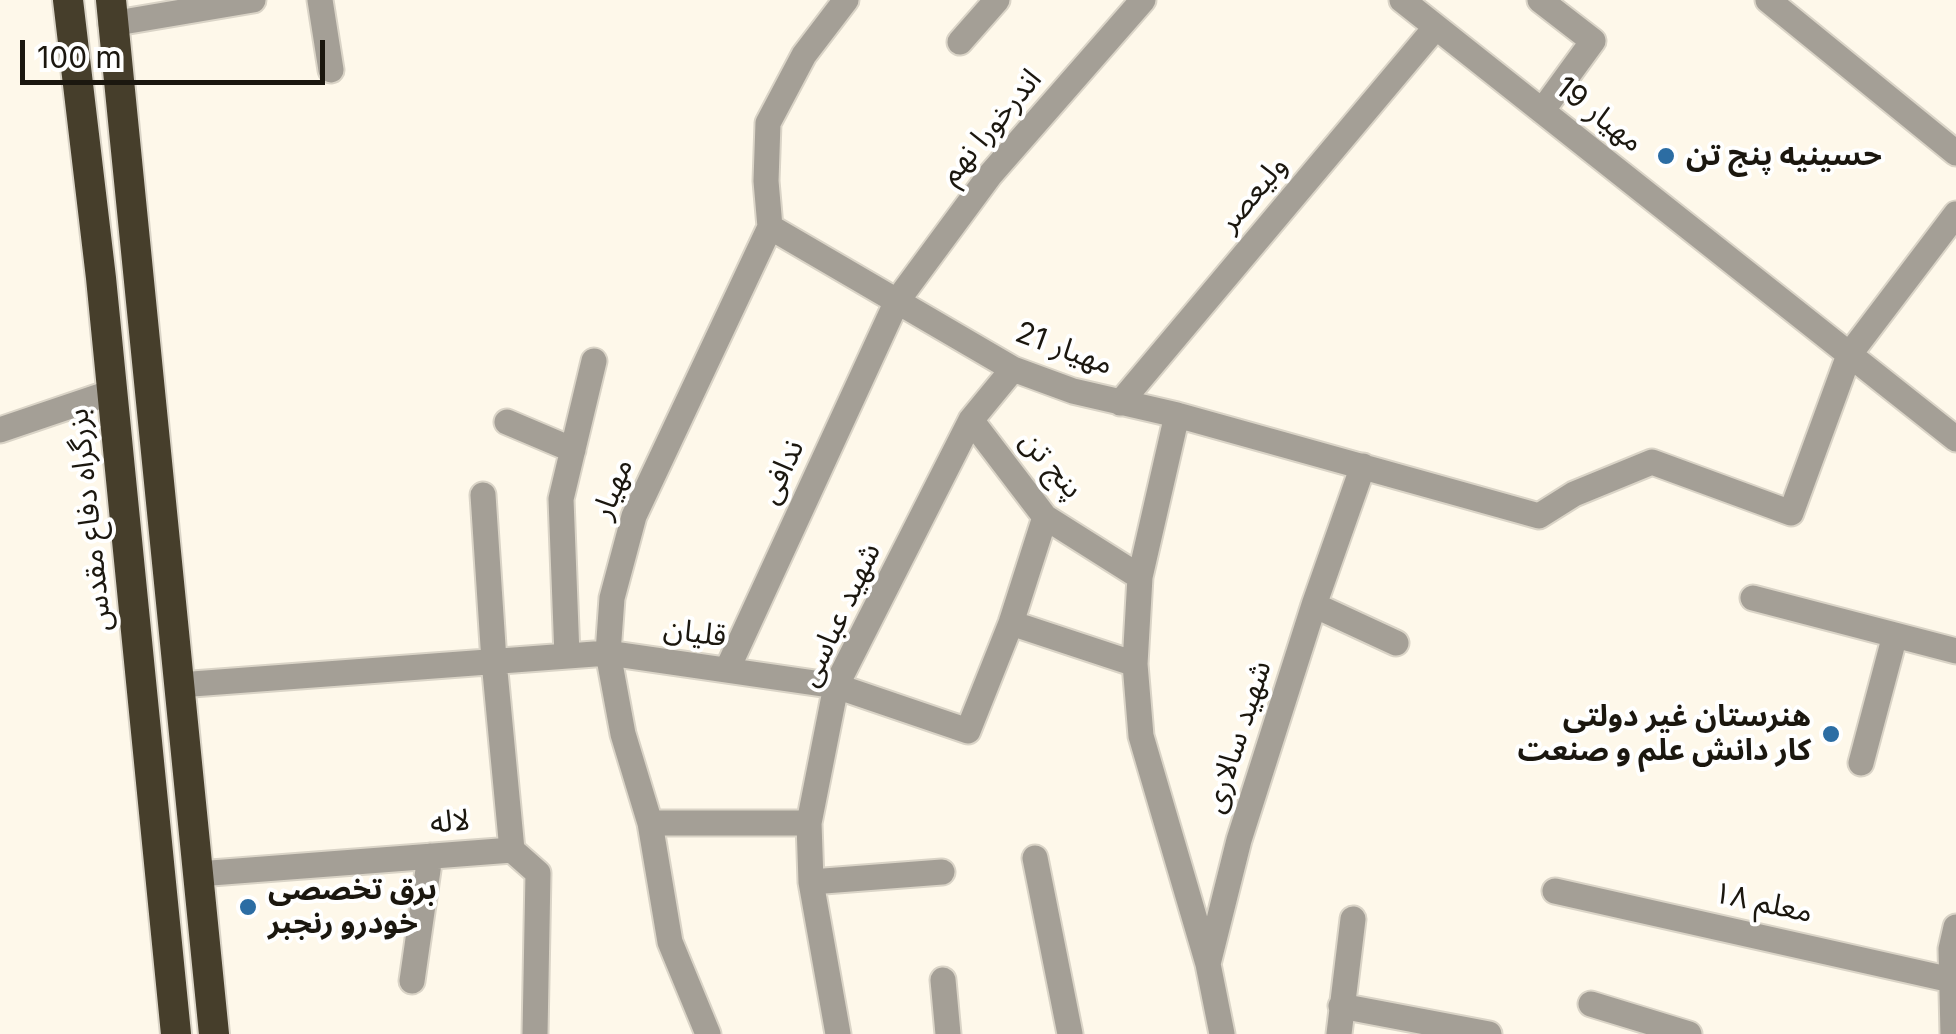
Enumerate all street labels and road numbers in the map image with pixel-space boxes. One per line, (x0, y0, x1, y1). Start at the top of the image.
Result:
street label: اندرخورا نهم (933, 62, 1049, 192)
street label: مهیار 19 (1548, 70, 1650, 160)
street label: ولیعصر (1211, 149, 1295, 239)
street label: مهیار 21 (1010, 315, 1118, 383)
street label: بزرگراه دفاع مقدس (60, 407, 120, 633)
street label: پنج تن (1012, 424, 1090, 506)
street label: ندافی (752, 434, 812, 510)
street label: مهیار (585, 454, 641, 524)
street label: شهید عباسی (791, 538, 889, 692)
street label: قلیان (661, 611, 729, 655)
street label: شهید سالاری (1196, 656, 1280, 818)
street label: لاله (429, 803, 471, 841)
street label: معلم ۱۸ (1710, 875, 1816, 931)

